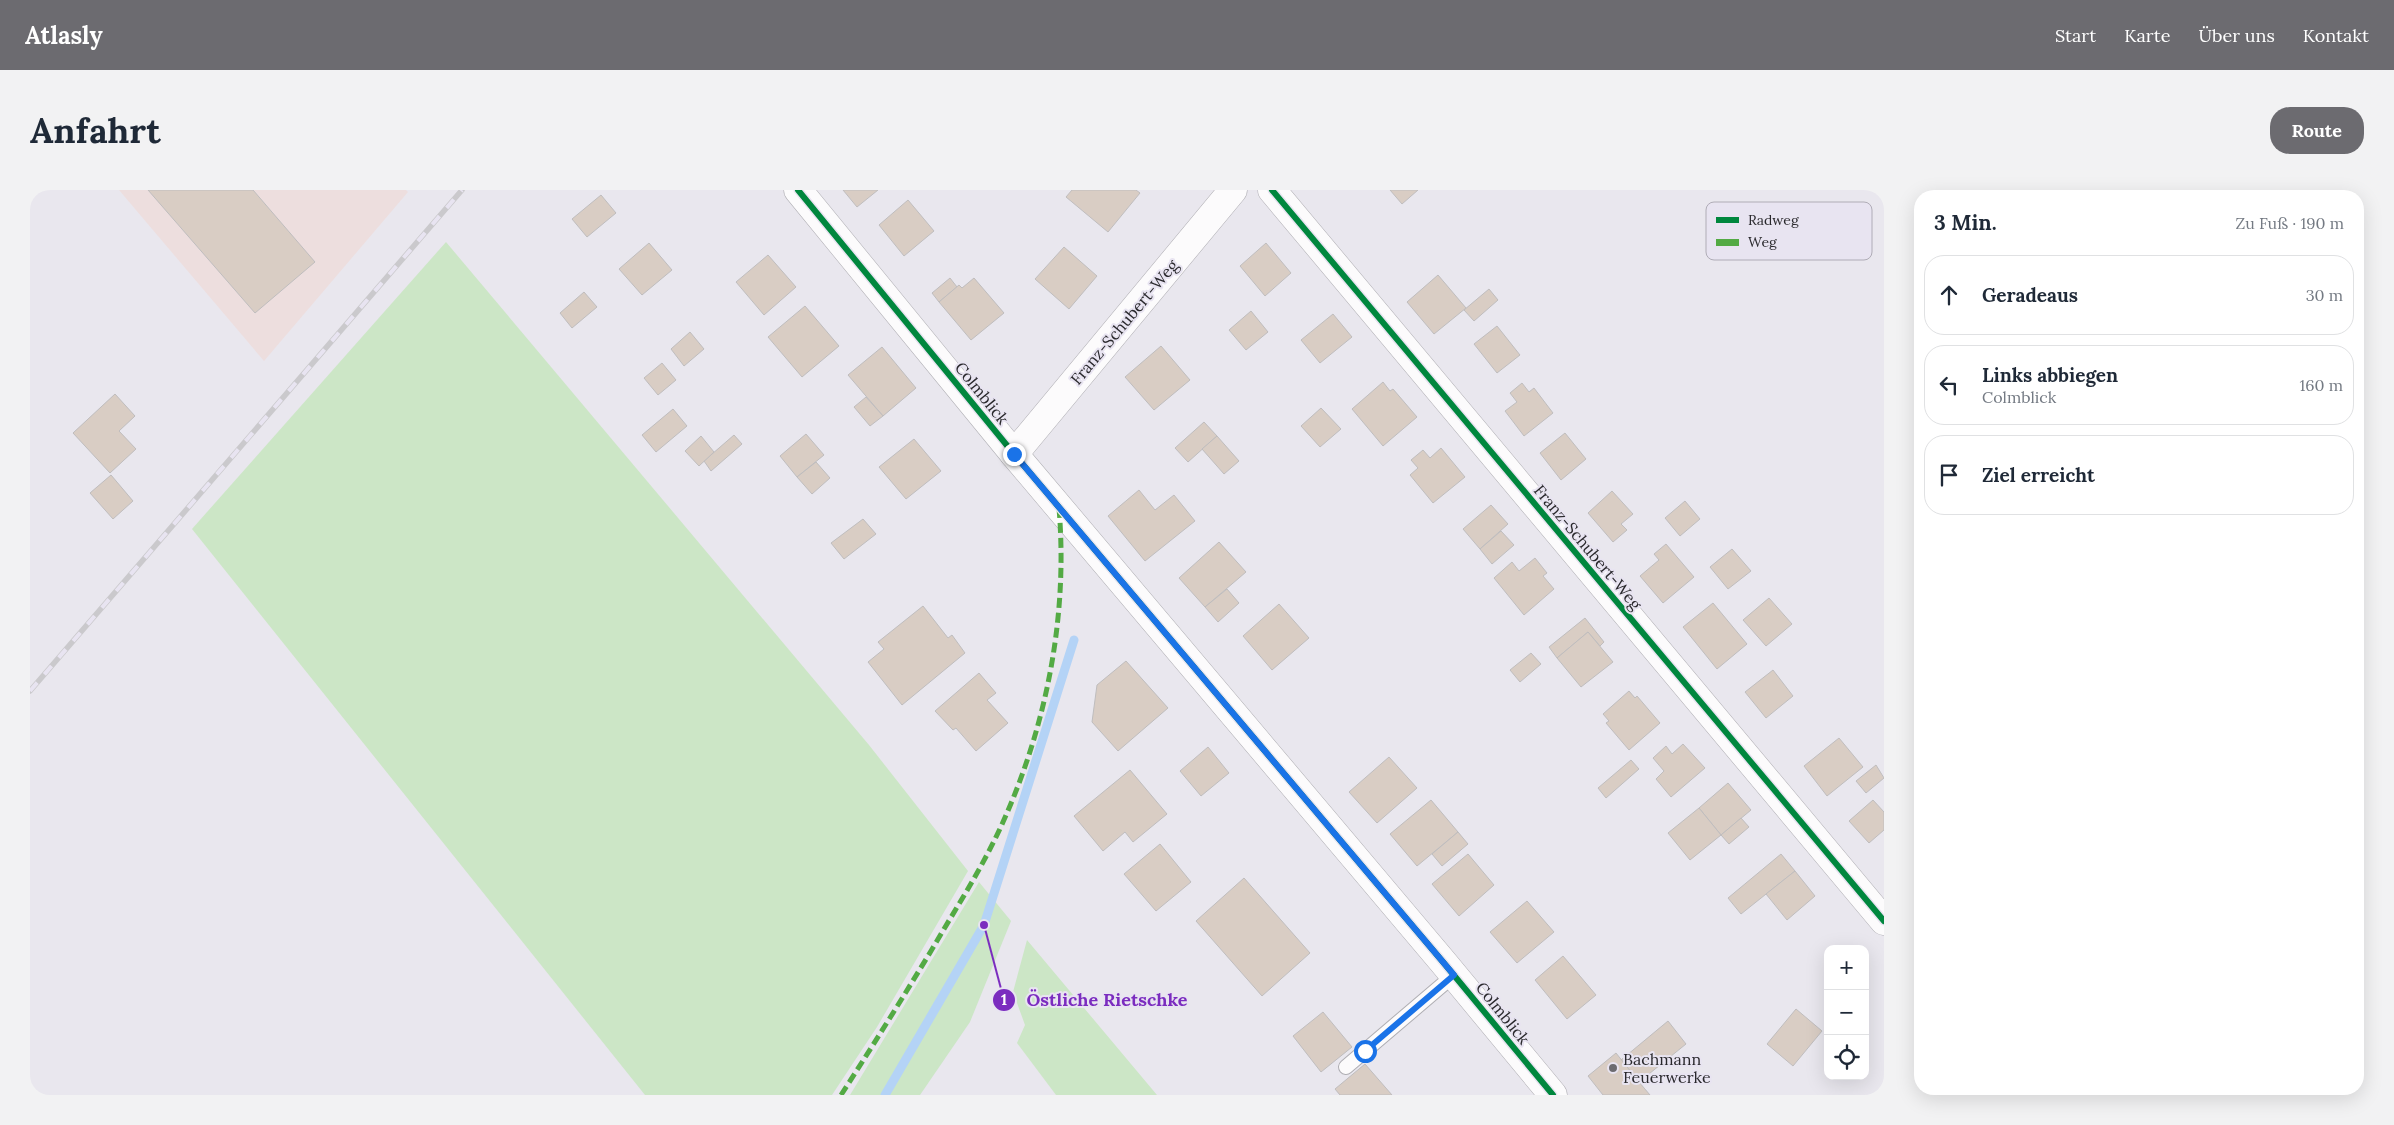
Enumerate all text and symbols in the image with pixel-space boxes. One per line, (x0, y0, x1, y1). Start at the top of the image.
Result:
text: Atlasly (25, 20, 103, 51)
text: Start (2055, 24, 2096, 47)
text: Karte (2124, 24, 2170, 47)
text: Über uns (2198, 24, 2275, 47)
text: Kontakt (2303, 24, 2369, 47)
button: Route (2270, 107, 2364, 154)
text: Anfahrt (30, 108, 161, 153)
legend (1706, 202, 1872, 260)
text: 3 Min. (1934, 209, 1997, 236)
text: Radweg (1748, 211, 1799, 229)
text: Zu Fuß · 190 m (2235, 213, 2344, 233)
text: Weg (1748, 233, 1777, 251)
street label: Franz-Schubert-Weg (1066, 255, 1183, 389)
icon: ahead (1935, 281, 1963, 309)
text: Geradeaus (1982, 283, 2078, 307)
text: 30 m (2306, 285, 2343, 305)
street label: Colmblick (951, 358, 1013, 429)
text: Links abbiegen (1982, 363, 2118, 387)
icon: left (1935, 371, 1963, 399)
text: 160 m (2299, 375, 2343, 395)
text: Colmblick (1982, 387, 2056, 407)
route end (1003, 443, 1026, 466)
icon: arrive (1935, 461, 1963, 489)
text: Ziel erreicht (1982, 463, 2095, 487)
street label: Franz-Schubert-Weg (1530, 480, 1647, 614)
map controls (1824, 945, 1869, 1080)
button: + (1824, 945, 1869, 990)
street label: Colmblick (1472, 978, 1534, 1049)
callout: Östliche Rietschke (992, 983, 1198, 1016)
text: Östliche Rietschke (1027, 988, 1188, 1011)
text: 1 (1001, 990, 1007, 1009)
button: − (1824, 990, 1869, 1035)
button: locate (1824, 1035, 1869, 1080)
route start (1354, 1040, 1377, 1063)
place label: Bachmann Feuerwerke (1623, 1049, 1711, 1087)
marker: Bachmann Feuerwerke (1607, 1062, 1619, 1074)

